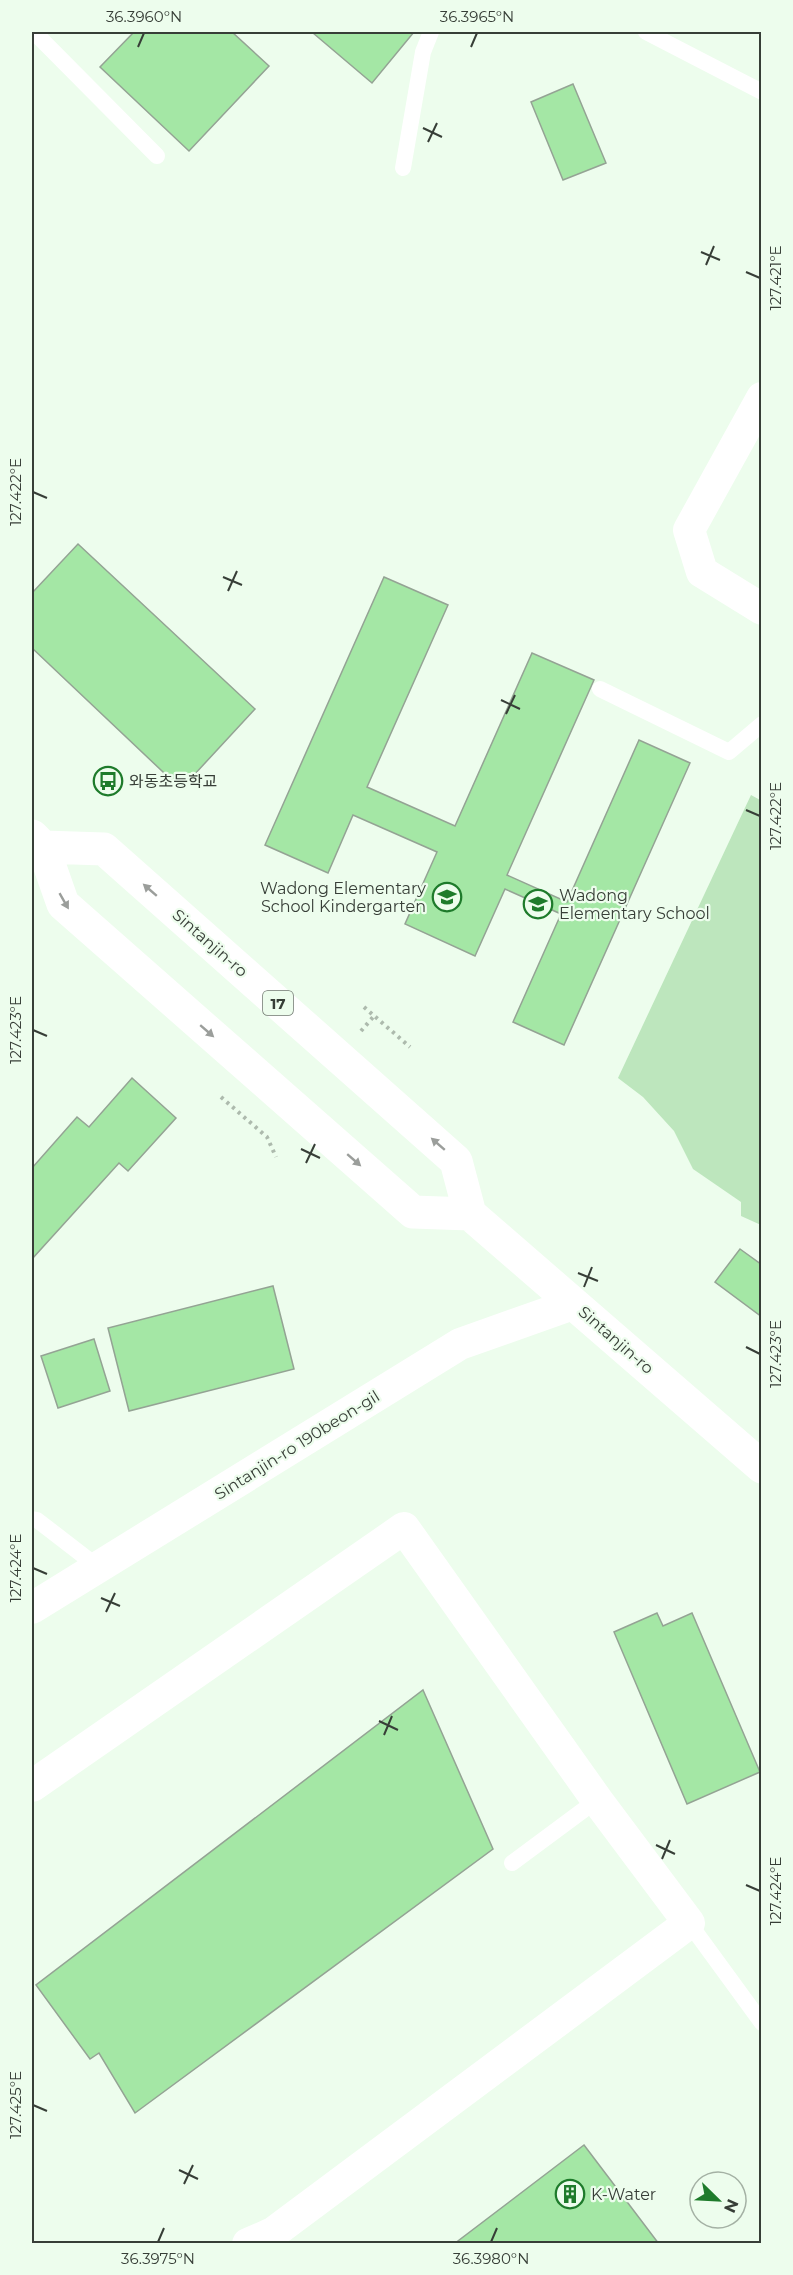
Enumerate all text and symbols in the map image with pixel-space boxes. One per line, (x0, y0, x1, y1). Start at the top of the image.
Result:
text: 36.3960°N (106, 7, 182, 26)
text: 36.3965°N (440, 7, 514, 26)
text: 127.421°E (766, 245, 785, 311)
text: 127.422°E (6, 458, 25, 526)
bus stop icon: 와동초등학교 (92, 765, 124, 797)
place label: 와동초등학교 (129, 772, 217, 791)
text: 127.422°E (766, 782, 785, 850)
place label: Wadong Elementary School Kindergarten (260, 879, 426, 916)
school or university icon: Wadong Elementary School Kindergarten (431, 881, 463, 913)
one-way arrow (143, 884, 158, 897)
place label: Wadong Elementary School (559, 886, 710, 923)
school or university icon: Wadong Elementary School (522, 888, 554, 920)
one-way arrow (58, 892, 69, 909)
street label: Sintanjin-ro (169, 905, 251, 981)
road number: 17 (263, 991, 293, 1015)
text: 127.423°E (6, 996, 25, 1064)
one-way arrow (199, 1024, 214, 1037)
one-way arrow (430, 1137, 445, 1151)
one-way arrow (346, 1153, 361, 1166)
street label: Sintanjin-ro (575, 1302, 657, 1378)
text: 127.423°E (766, 1320, 785, 1388)
street label: Sintanjin-ro 190beon-gil (211, 1386, 383, 1504)
text: 127.424°E (6, 1534, 25, 1602)
text: 127.424°E (766, 1857, 785, 1925)
text: 127.425°E (6, 2071, 25, 2139)
north arrow (688, 2170, 748, 2230)
building icon: K-Water (554, 2178, 586, 2210)
place label: K-Water (591, 2185, 656, 2204)
text: N (720, 2196, 743, 2216)
text: 36.3975°N (121, 2249, 195, 2268)
text: 36.3980°N (453, 2249, 529, 2268)

